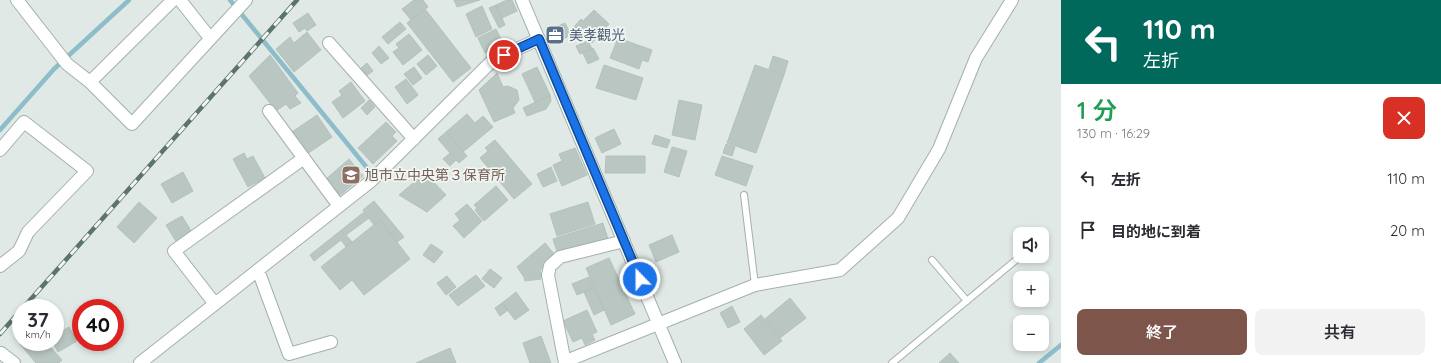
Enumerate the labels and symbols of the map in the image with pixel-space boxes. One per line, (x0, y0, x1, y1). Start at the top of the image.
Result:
office icon: 美孝觀光 (544, 24, 566, 46)
place label: 美孝觀光 (569, 26, 625, 44)
pin (487, 38, 521, 72)
school or university icon: 旭市立中央第３保育所 (340, 164, 362, 186)
place label: 旭市立中央第３保育所 (365, 166, 505, 184)
position arrow (619, 258, 661, 300)
speed limit sign: 40 (72, 299, 124, 351)

